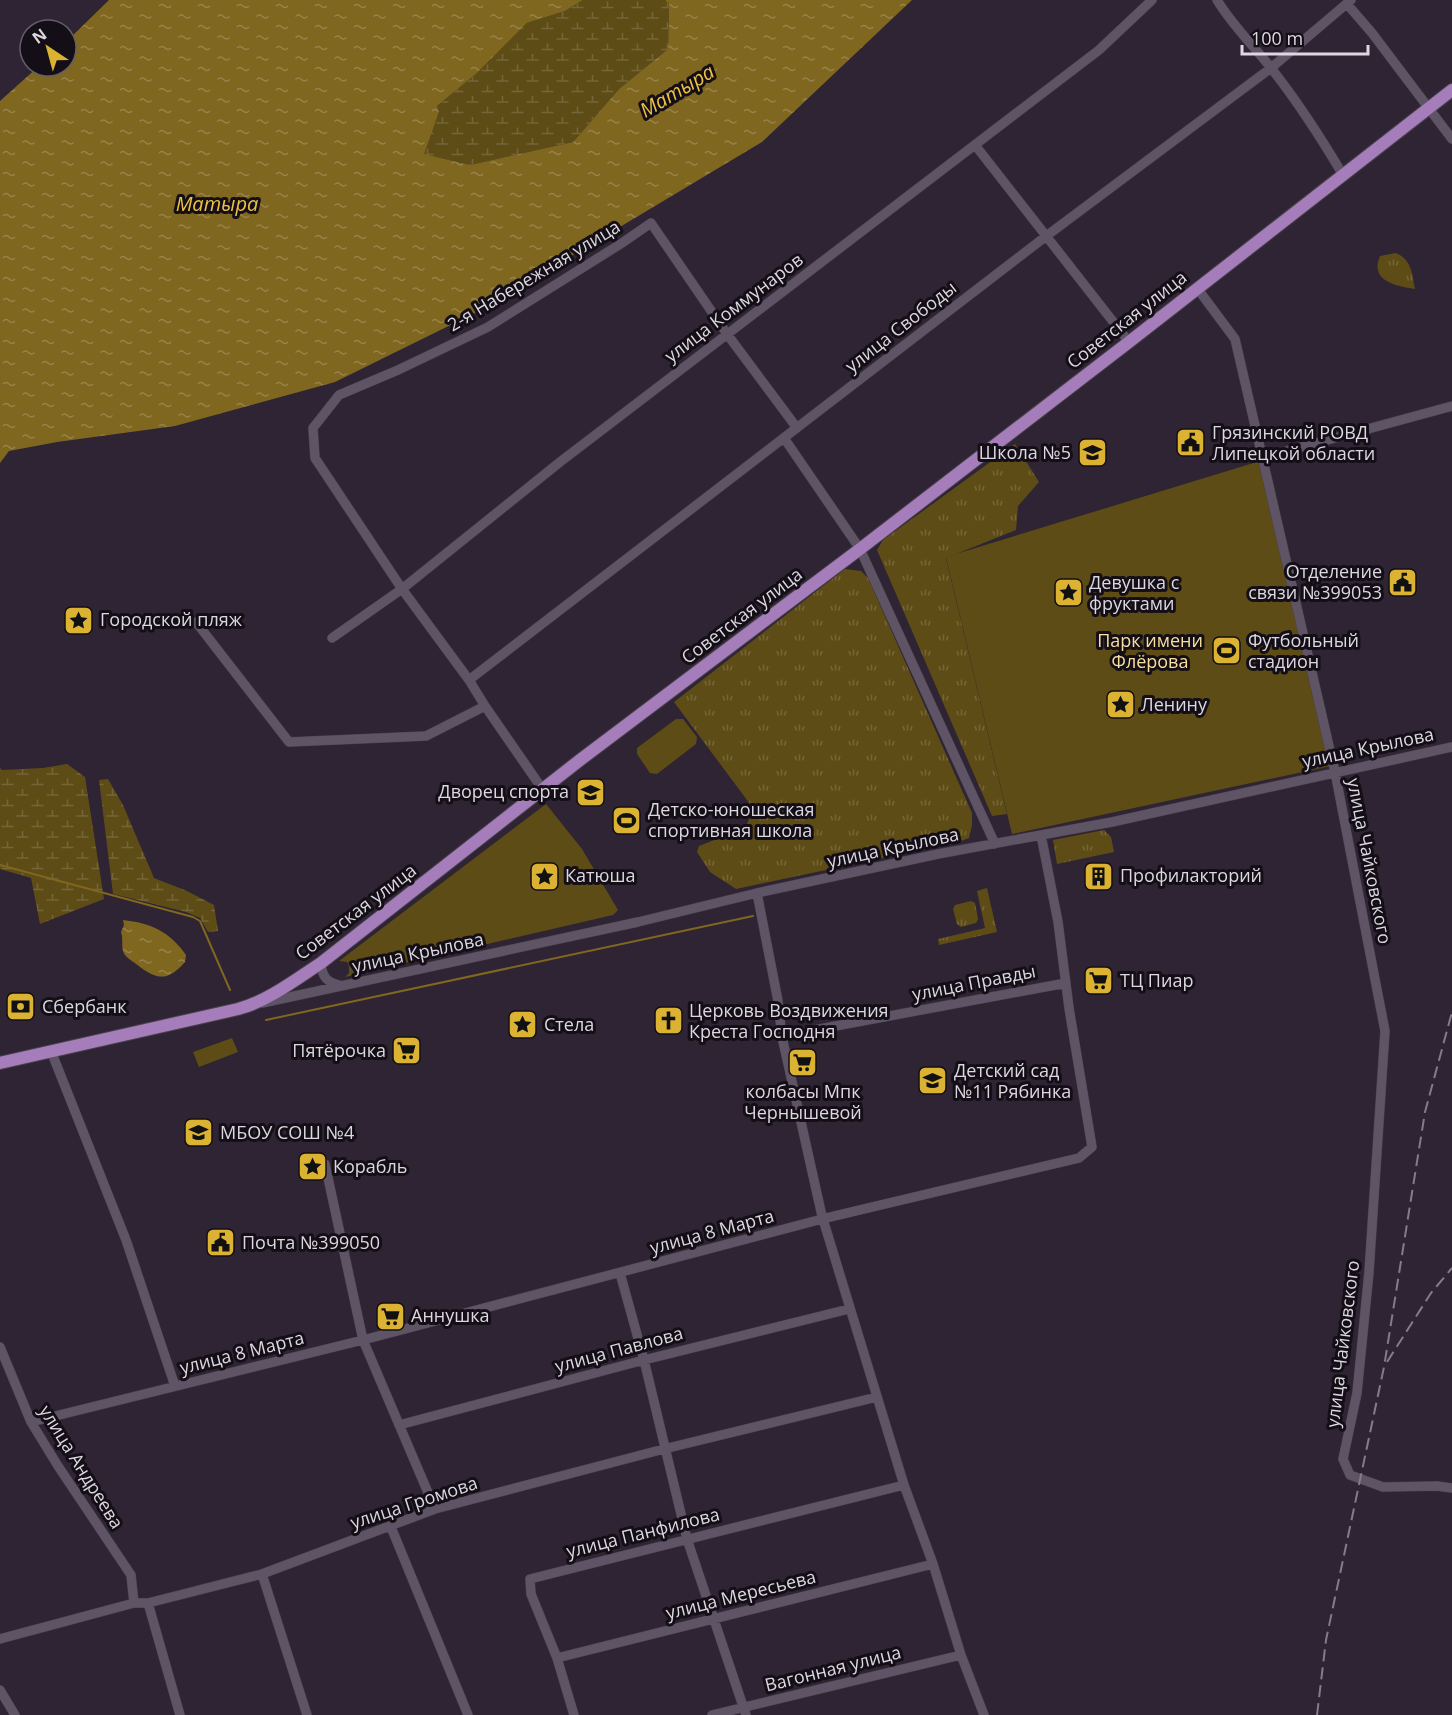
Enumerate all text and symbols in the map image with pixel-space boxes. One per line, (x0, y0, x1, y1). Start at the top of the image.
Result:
north arrow (18, 18, 78, 78)
scale bar (1242, 18, 1368, 56)
text: N (27, 23, 51, 49)
text: 100 m (1251, 26, 1303, 50)
water label: Матыра (634, 58, 719, 123)
water label: Матыра (176, 190, 258, 217)
street label: 2-я Набережная улица (443, 214, 624, 336)
street label: улица Коммунаров (659, 247, 808, 367)
street label: Советская улица (1062, 265, 1191, 374)
street label: улица Свободы (840, 275, 961, 377)
place label: Грязинский РОВД Липецкой области (1212, 420, 1375, 465)
public building icon: Грязинский РОВД Липецкой области (1175, 427, 1207, 459)
school or university icon: Школа №5 (1076, 437, 1108, 469)
place label: Школа №5 (979, 440, 1071, 464)
place label: Отделение связи №399053 (1248, 559, 1382, 604)
street label: Советская улица (676, 562, 807, 669)
public building icon: Отделение связи №399053 (1387, 566, 1419, 598)
place label: Девушка с фруктами (1089, 570, 1180, 615)
place icon: Девушка с фруктами (1052, 577, 1084, 609)
place icon: Городской пляж (63, 604, 95, 636)
place label: Городской пляж (100, 607, 243, 631)
park label: Парк имени Флёрова (1097, 628, 1203, 673)
place label: Футбольный стадион (1248, 628, 1359, 673)
sports icon: Футбольный стадион (1211, 635, 1243, 667)
place icon: Ленину (1104, 689, 1136, 721)
place label: Ленину (1141, 692, 1208, 716)
street label: улица Крылова (1300, 721, 1436, 773)
school or university icon: Дворец спорта (574, 776, 606, 808)
street label: улица Чайковского (1342, 776, 1398, 946)
place label: Дворец спорта (438, 779, 569, 803)
place label: Детско-юношеская спортивная школа (648, 797, 815, 842)
sports icon: Детско-юношеская спортивная школа (611, 804, 643, 836)
street label: улица Крылова (825, 821, 961, 873)
street label: Советская улица (290, 858, 421, 965)
place icon: Катюша (528, 860, 560, 892)
building icon: Профилакторий (1083, 860, 1115, 892)
place label: Катюша (565, 863, 635, 887)
place label: Профилакторий (1120, 863, 1262, 887)
street label: улица Крылова (350, 926, 486, 978)
street label: улица Правды (910, 958, 1038, 1006)
supermarket icon: ТЦ Пиар (1083, 965, 1115, 997)
place label: ТЦ Пиар (1120, 968, 1193, 992)
bank icon: Сбербанк (5, 991, 37, 1023)
place label: Сбербанк (42, 994, 127, 1018)
place label: Церковь Воздвижения Креста Господня (689, 998, 889, 1043)
church icon: Церковь Воздвижения Креста Господня (652, 1005, 684, 1037)
place icon: Стела (507, 1009, 539, 1041)
place label: Стела (544, 1012, 594, 1036)
supermarket icon: Пятёрочка (391, 1035, 423, 1067)
place label: Пятёрочка (292, 1038, 386, 1062)
supermarket icon: колбасы Мпк Чернышевой (787, 1047, 819, 1079)
place label: Детский сад №11 Рябинка (954, 1058, 1071, 1103)
school or university icon: Детский сад №11 Рябинка (917, 1065, 949, 1097)
place label: колбасы Мпк Чернышевой (744, 1079, 862, 1124)
school or university icon: МБОУ СОШ №4 (183, 1117, 215, 1149)
place label: МБОУ СОШ №4 (220, 1120, 354, 1144)
place icon: Корабль (296, 1151, 328, 1183)
place label: Корабль (333, 1154, 407, 1178)
street label: улица 8 Марта (647, 1203, 776, 1259)
public building icon: Почта №399050 (205, 1227, 237, 1259)
place label: Почта №399050 (242, 1230, 380, 1254)
street label: улица Чайковского (1320, 1259, 1364, 1429)
supermarket icon: Аннушка (374, 1300, 406, 1332)
place label: Аннушка (411, 1303, 490, 1327)
street label: улица Павлова (552, 1320, 685, 1378)
street label: улица 8 Марта (177, 1325, 306, 1379)
street label: улица Андреева (34, 1400, 129, 1533)
street label: улица Громова (347, 1470, 480, 1534)
street label: улица Панфилова (564, 1501, 722, 1563)
street label: улица Мересьева (663, 1564, 818, 1624)
street label: Вагонная улица (762, 1639, 903, 1697)

